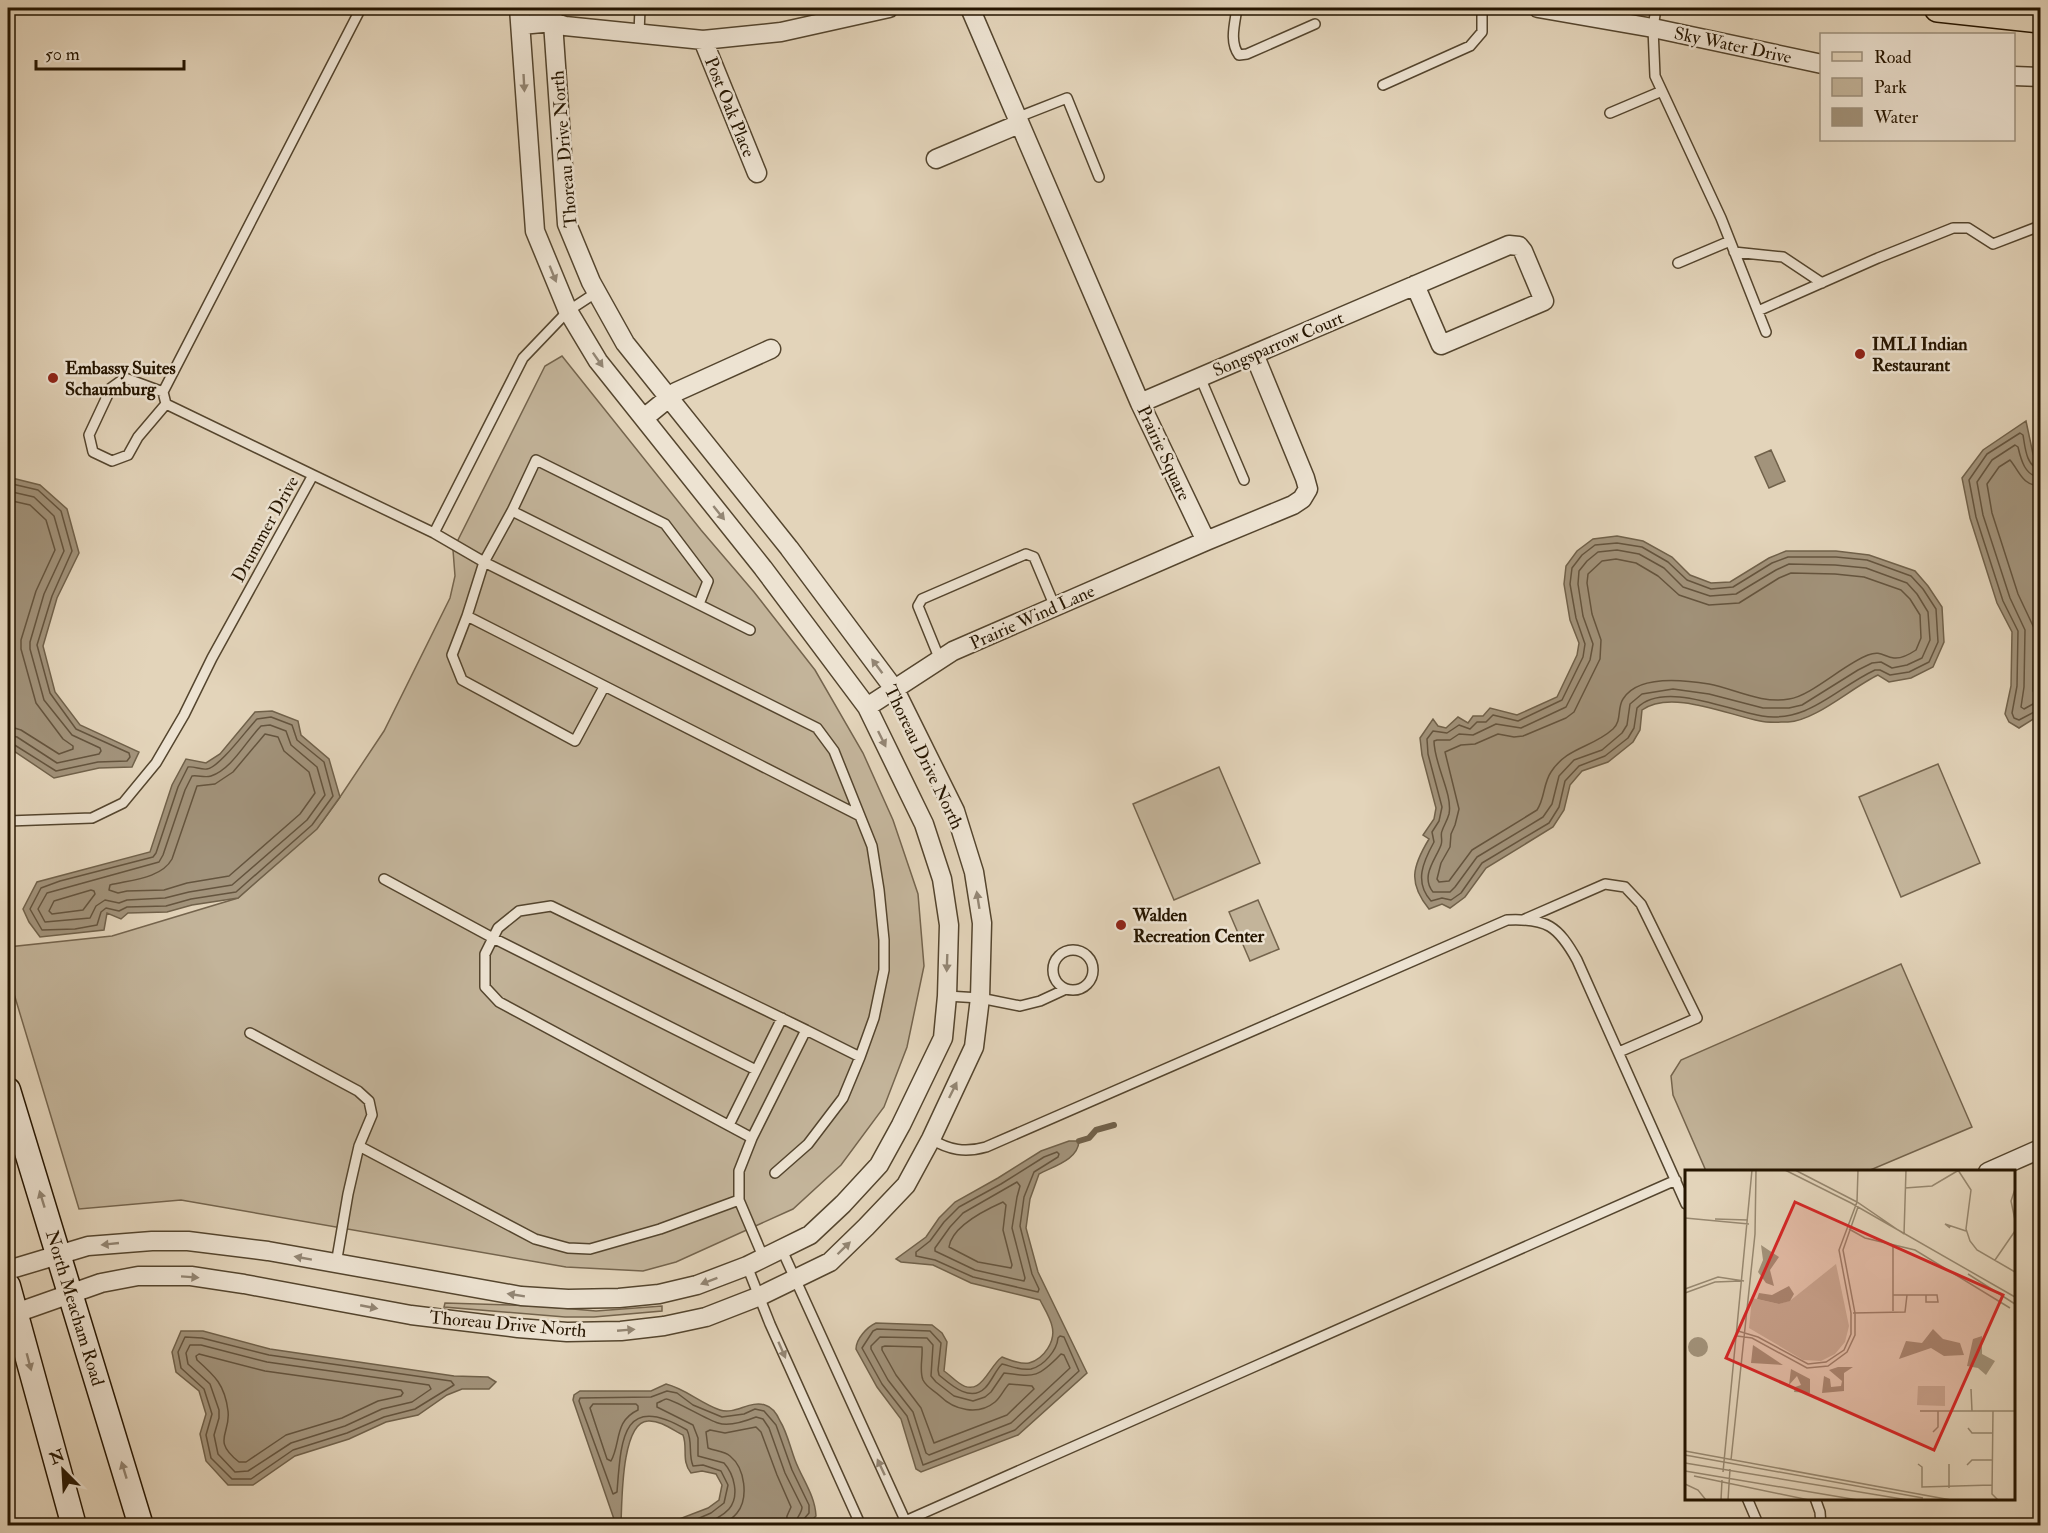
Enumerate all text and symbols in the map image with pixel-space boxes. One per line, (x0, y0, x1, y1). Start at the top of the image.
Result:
street label: Sky Water Drive (1672, 22, 1794, 69)
scale bar (36, 33, 184, 71)
legend (1820, 33, 2015, 141)
text: 50 m (45, 43, 80, 66)
text: Road (1874, 46, 1912, 69)
street label: Post Oak Place (699, 54, 760, 161)
street label: Thoreau Drive North (546, 69, 583, 228)
one-way arrow (520, 73, 529, 92)
text: Park (1874, 76, 1907, 99)
text: Water (1873, 106, 1918, 129)
one-way arrow (549, 265, 558, 283)
street label: Songsparrow Court (1209, 306, 1347, 382)
place label: IMLI Indian Restaurant (1872, 333, 1968, 377)
marker: IMLI Indian Restaurant (1853, 347, 1867, 361)
one-way arrow (592, 352, 604, 368)
place label: Embassy Suites Schaumburg (65, 357, 176, 401)
marker: Embassy Suites Schaumburg (46, 371, 60, 385)
street label: Prairie Square (1132, 402, 1196, 505)
street label: Drummer Drive (227, 472, 304, 586)
one-way arrow (713, 505, 726, 521)
street label: Prairie Wind Lane (966, 579, 1099, 655)
one-way arrow (871, 658, 883, 673)
street label: Thoreau Drive North (879, 681, 969, 834)
one-way arrow (878, 730, 887, 747)
one-way arrow (974, 891, 983, 910)
place label: Walden Recreation Center (1132, 904, 1265, 948)
marker: Walden Recreation Center (1114, 918, 1128, 932)
one-way arrow (943, 953, 952, 972)
one-way arrow (948, 1081, 957, 1098)
inset map (1685, 1170, 2015, 1500)
one-way arrow (36, 1190, 46, 1208)
street label: North Meacham Road (40, 1227, 109, 1389)
one-way arrow (100, 1239, 119, 1249)
one-way arrow (836, 1242, 850, 1256)
one-way arrow (294, 1253, 313, 1262)
one-way arrow (180, 1272, 199, 1282)
one-way arrow (700, 1277, 718, 1286)
one-way arrow (506, 1290, 525, 1299)
one-way arrow (360, 1303, 379, 1312)
street label: Thoreau Drive North (429, 1306, 588, 1343)
one-way arrow (616, 1325, 635, 1335)
one-way arrow (777, 1342, 786, 1359)
one-way arrow (25, 1353, 35, 1372)
north arrow (33, 1440, 93, 1500)
text: N (46, 1445, 69, 1470)
one-way arrow (876, 1459, 885, 1476)
one-way arrow (119, 1460, 128, 1478)

